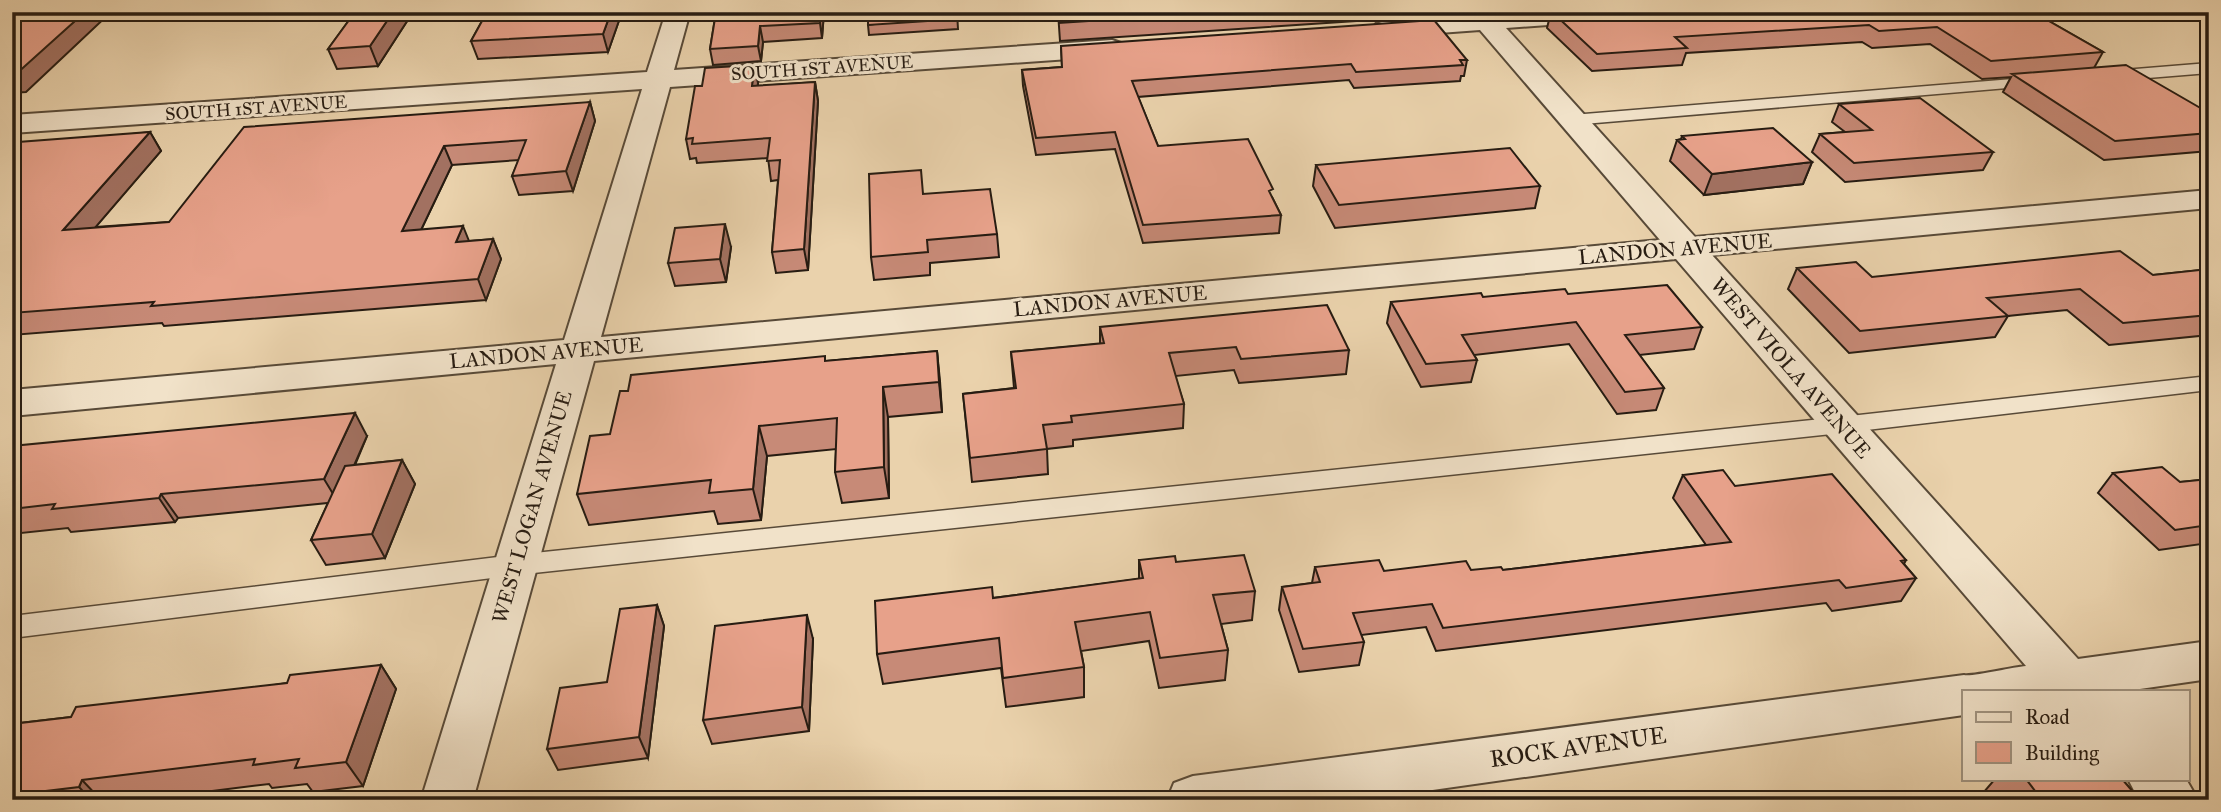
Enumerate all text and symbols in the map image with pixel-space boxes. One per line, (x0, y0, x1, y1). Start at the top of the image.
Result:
street label: SOUTH 1ST AVENUE (730, 51, 914, 85)
street label: SOUTH 1ST AVENUE (164, 91, 348, 125)
street label: LANDON AVENUE (1577, 228, 1773, 270)
street label: WEST VIOLA AVENUE (1705, 272, 1877, 464)
street label: LANDON AVENUE (1012, 280, 1208, 322)
street label: LANDON AVENUE (448, 332, 644, 374)
street label: WEST LOGAN AVENUE (486, 388, 578, 626)
legend (1962, 690, 2190, 780)
text: Road (2025, 704, 2070, 730)
street label: ROCK AVENUE (1488, 720, 1668, 774)
text: Building (2025, 740, 2099, 766)

